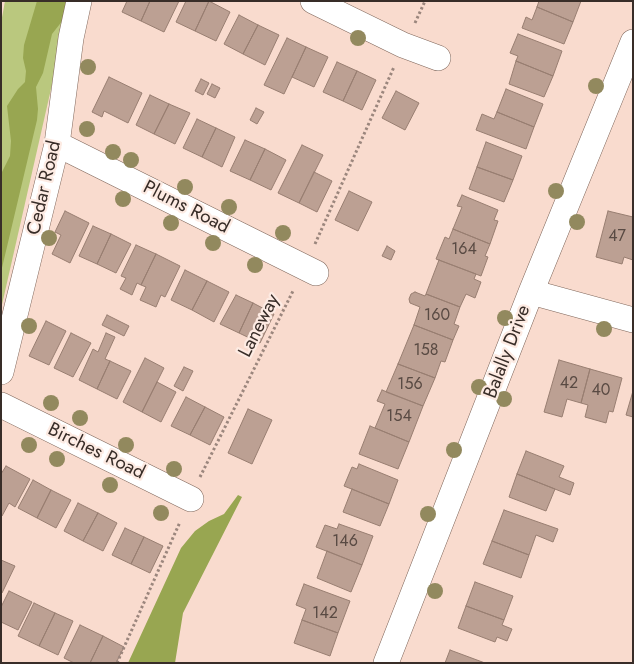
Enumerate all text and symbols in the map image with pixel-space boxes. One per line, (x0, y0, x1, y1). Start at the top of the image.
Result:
street label: Cedar Road (23, 139, 67, 237)
street label: Plums Road (139, 177, 233, 239)
house number: 47 (608, 227, 626, 247)
house number: 164 (451, 240, 477, 260)
street label: Laneway (235, 291, 285, 361)
street label: Balally Drive (480, 302, 536, 402)
house number: 160 (424, 306, 450, 326)
house number: 158 (414, 341, 438, 361)
house number: 42 (560, 374, 578, 394)
house number: 156 (397, 375, 423, 395)
house number: 40 (592, 381, 610, 401)
house number: 154 (386, 407, 412, 427)
street label: Birches Road (44, 419, 148, 485)
house number: 146 (332, 532, 358, 552)
house number: 142 (312, 604, 338, 624)

